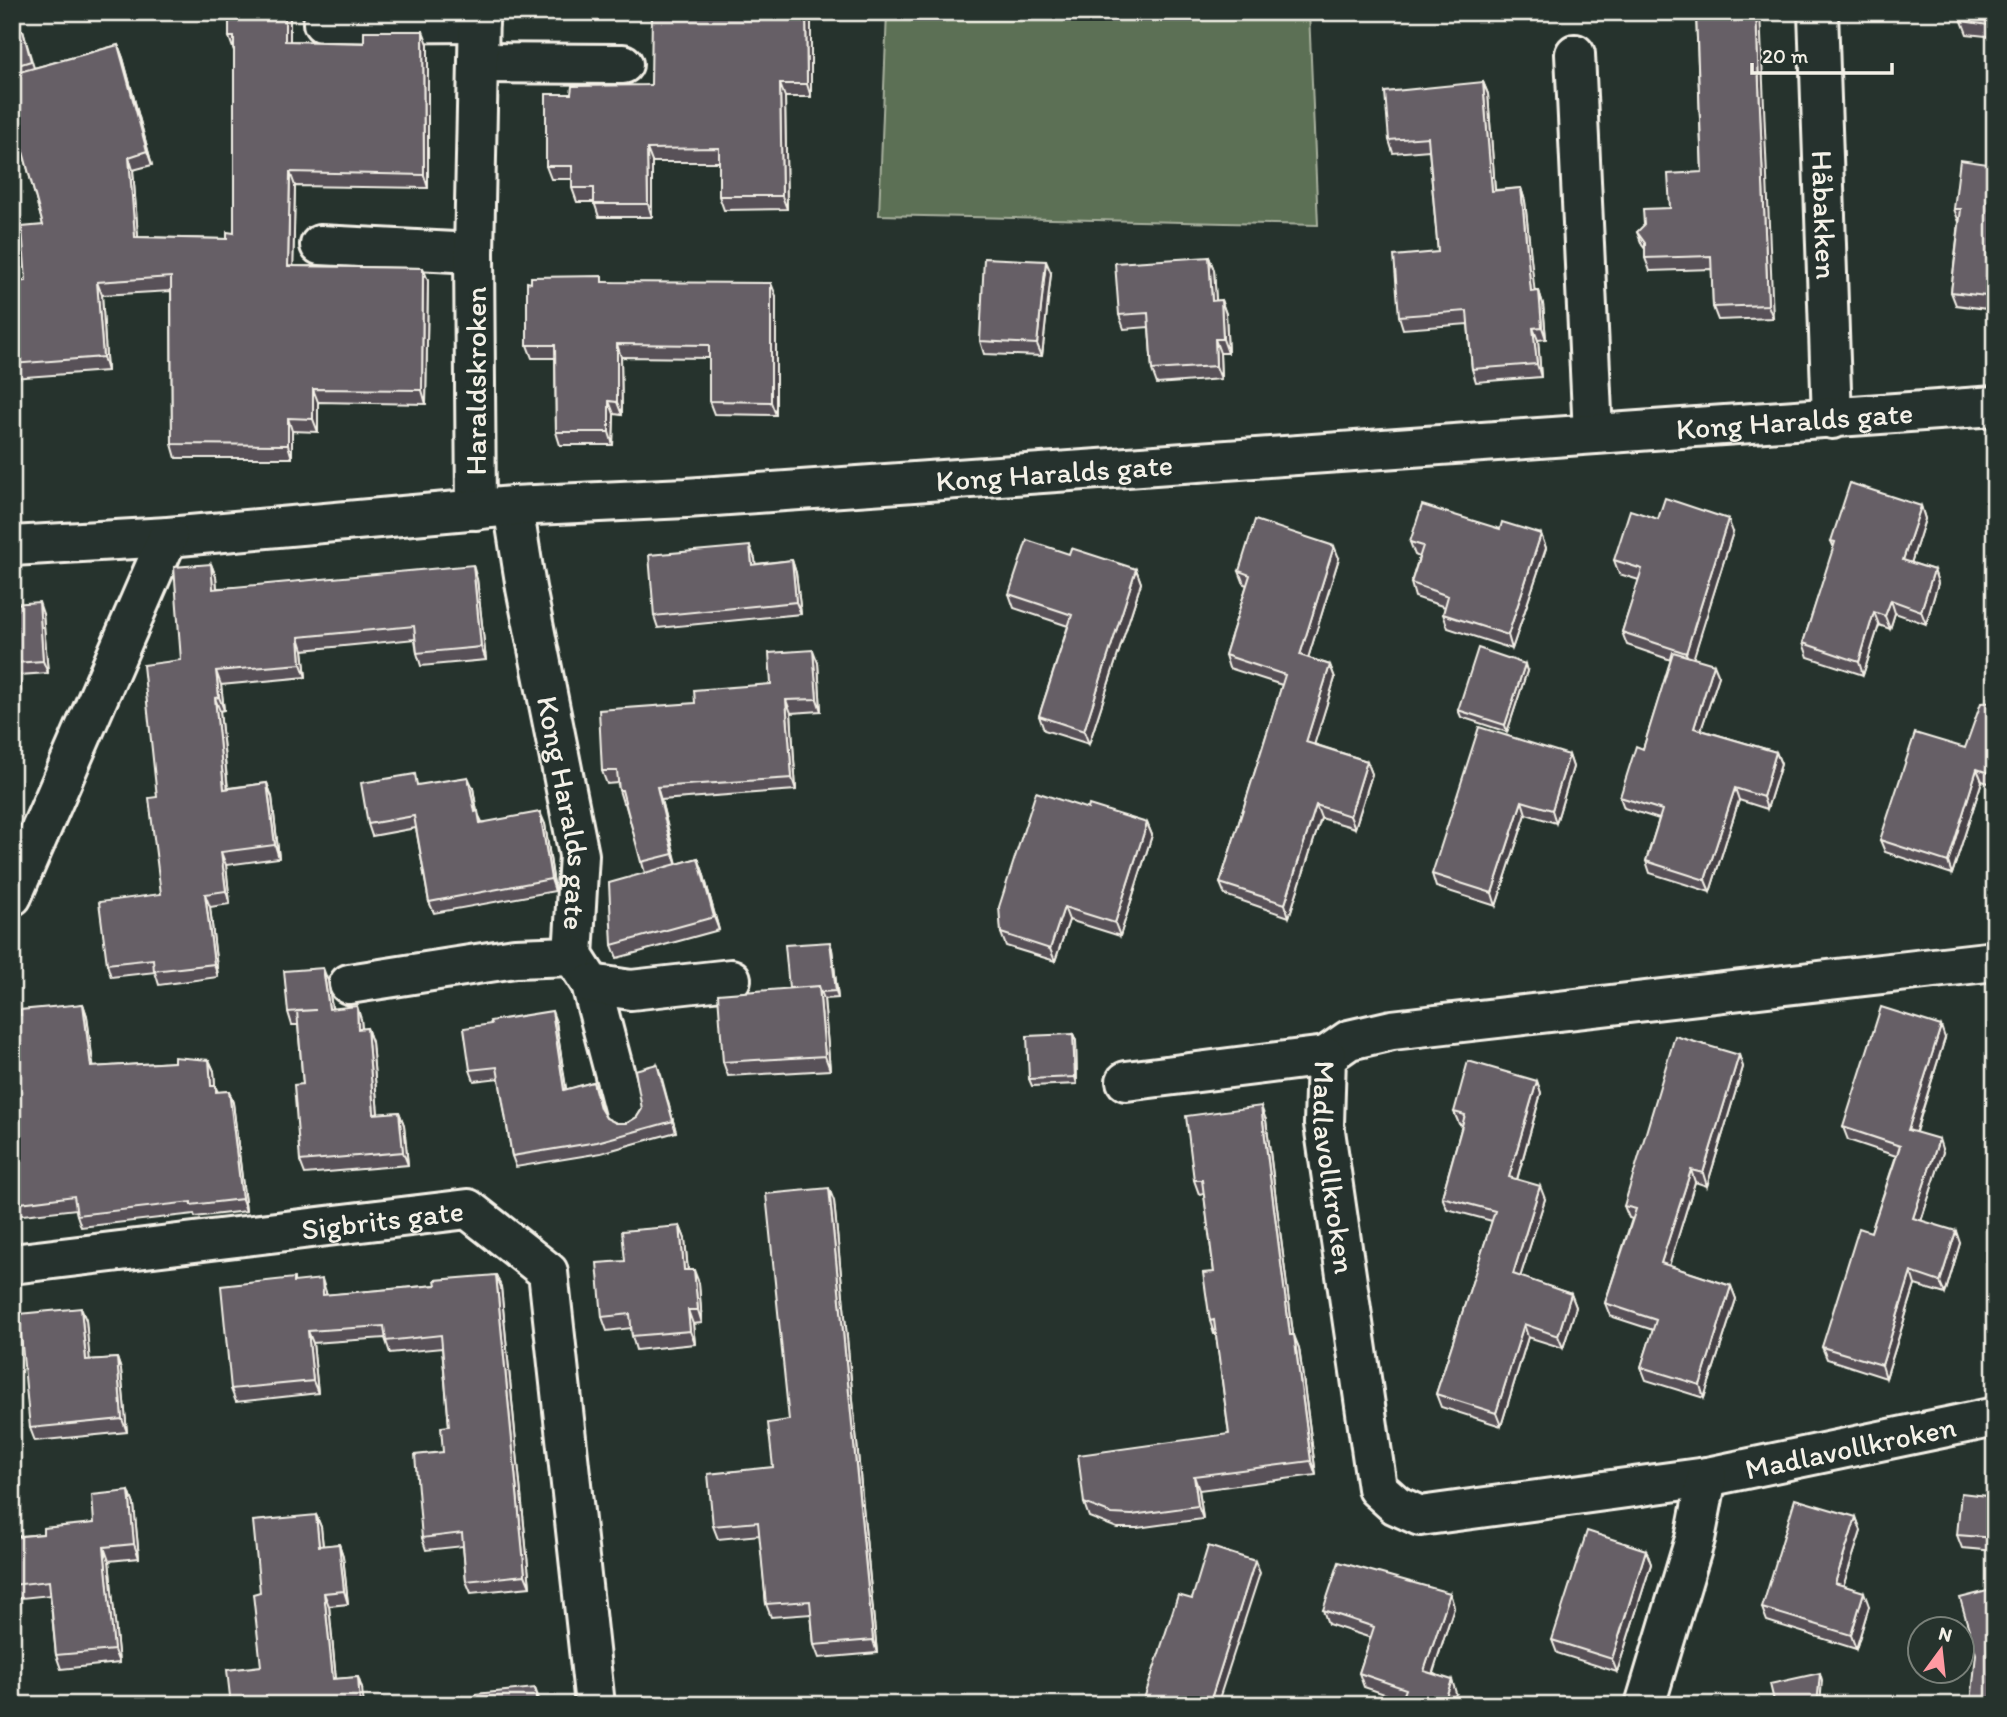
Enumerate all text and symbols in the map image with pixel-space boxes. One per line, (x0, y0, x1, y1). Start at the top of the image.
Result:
scale bar (1752, 32, 1892, 76)
text: 20 m (1762, 43, 1809, 68)
street label: Håbakken (1804, 149, 1846, 280)
street label: Haraldskroken (457, 286, 494, 476)
street label: Kong Haralds gate (1675, 393, 1914, 447)
street label: Kong Haralds gate (934, 445, 1174, 499)
street label: Kong Haralds gate (529, 692, 598, 932)
street label: Madlavollkroken (1305, 1060, 1364, 1276)
street label: Sigbrits gate (299, 1191, 466, 1247)
street label: Madlavollkroken (1742, 1407, 1959, 1487)
north arrow (1906, 1616, 1976, 1686)
text: N (1936, 1621, 1954, 1647)

